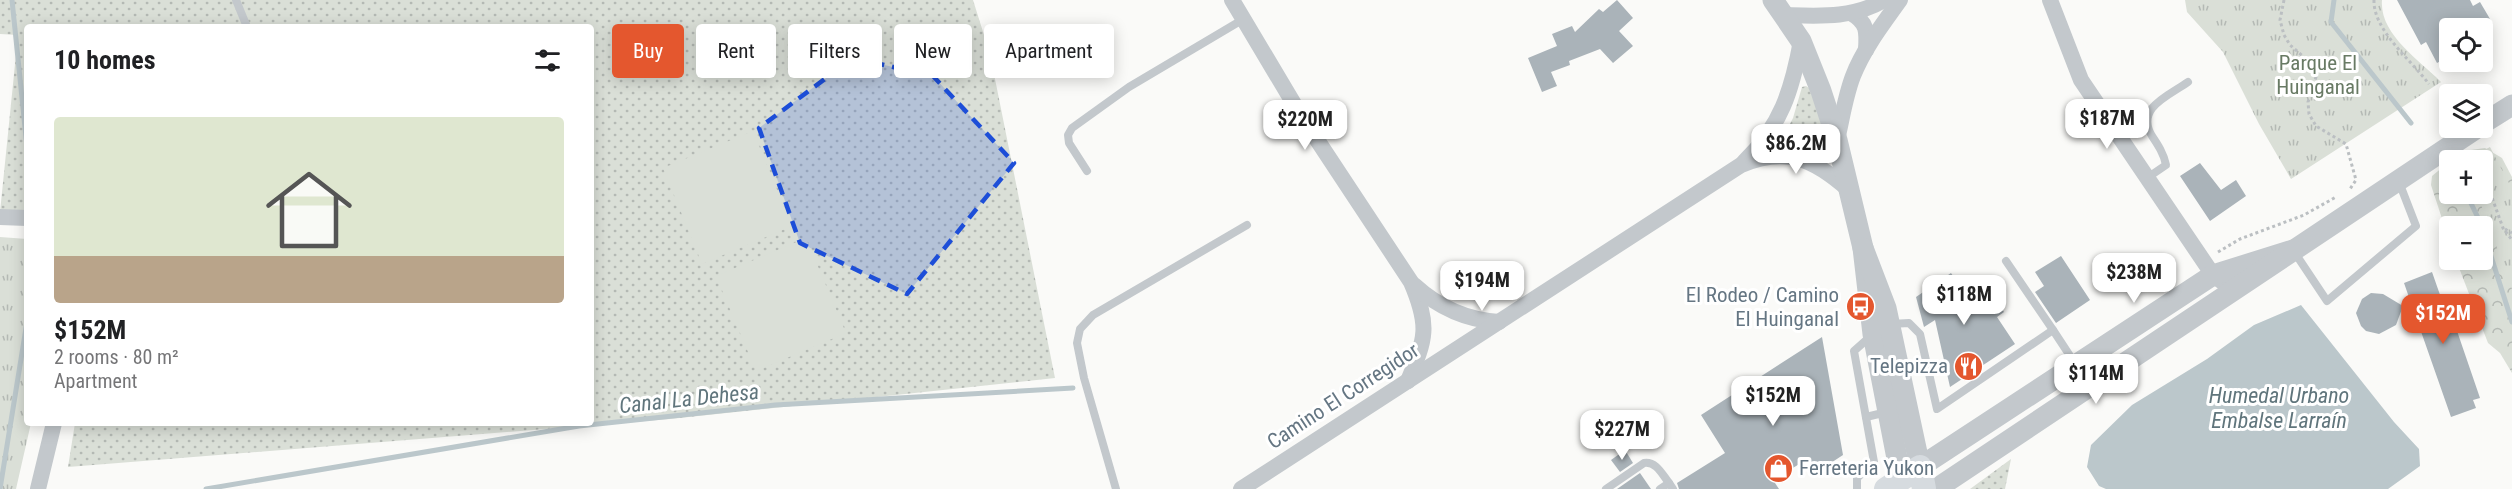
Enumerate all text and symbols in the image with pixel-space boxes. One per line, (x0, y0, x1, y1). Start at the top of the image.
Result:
map controls (2439, 18, 2493, 270)
button: locate (2439, 18, 2493, 72)
chip: Buy (612, 24, 684, 78)
chip: Rent (696, 24, 776, 78)
chip: Filters (788, 24, 882, 78)
chip: New (894, 24, 972, 78)
chip: Apartment (984, 24, 1114, 78)
icon: filters (531, 44, 564, 77)
text: 10 homes (54, 45, 156, 75)
park label: Parque El Huinganal (2276, 51, 2360, 99)
button: layers (2439, 84, 2493, 138)
pin: $187M (2065, 99, 2149, 150)
pin: $220M (1263, 100, 1347, 151)
text: $187M (2079, 106, 2135, 130)
text: $220M (1277, 107, 1333, 131)
pin: $86.2M (1747, 124, 1845, 175)
text: $86.2M (1765, 131, 1827, 155)
button: + (2439, 150, 2493, 204)
icon: home (255, 156, 363, 264)
button: − (2439, 216, 2493, 270)
pin: $238M (2092, 253, 2176, 304)
text: $238M (2106, 260, 2162, 284)
pin: $194M (1440, 261, 1524, 312)
text: $194M (1454, 268, 1510, 292)
pin: $118M (1922, 275, 2006, 326)
text: $118M (1936, 282, 1992, 306)
place label: El Rodeo / Camino El Huinganal (1686, 283, 1839, 331)
bus stop icon: El Rodeo / Camino El Huinganal (1844, 291, 1876, 323)
pin: $152M (2401, 294, 2485, 345)
text: $152M (2415, 301, 2471, 325)
text: $152M (54, 315, 126, 345)
street label: Camino El Corregidor (1263, 338, 1423, 454)
text: 2 rooms · 80 m² (54, 345, 179, 369)
restaurant icon: Telepizza (1953, 350, 1985, 382)
place label: Telepizza (1870, 354, 1948, 378)
pin: $114M (2054, 354, 2138, 405)
text: $114M (2068, 361, 2124, 385)
text: Apartment (54, 369, 138, 393)
pin: $152M (1731, 376, 1815, 427)
water label: Canal La Dehesa (618, 379, 760, 418)
text: $152M (1745, 383, 1801, 407)
water label: Humedal Urbano Embalse Larraín (2209, 383, 2349, 433)
pin: $227M (1580, 410, 1664, 461)
text: $227M (1594, 417, 1650, 441)
shop icon: Ferreteria Yukon (1762, 452, 1794, 484)
place label: Ferreteria Yukon (1799, 456, 1934, 480)

